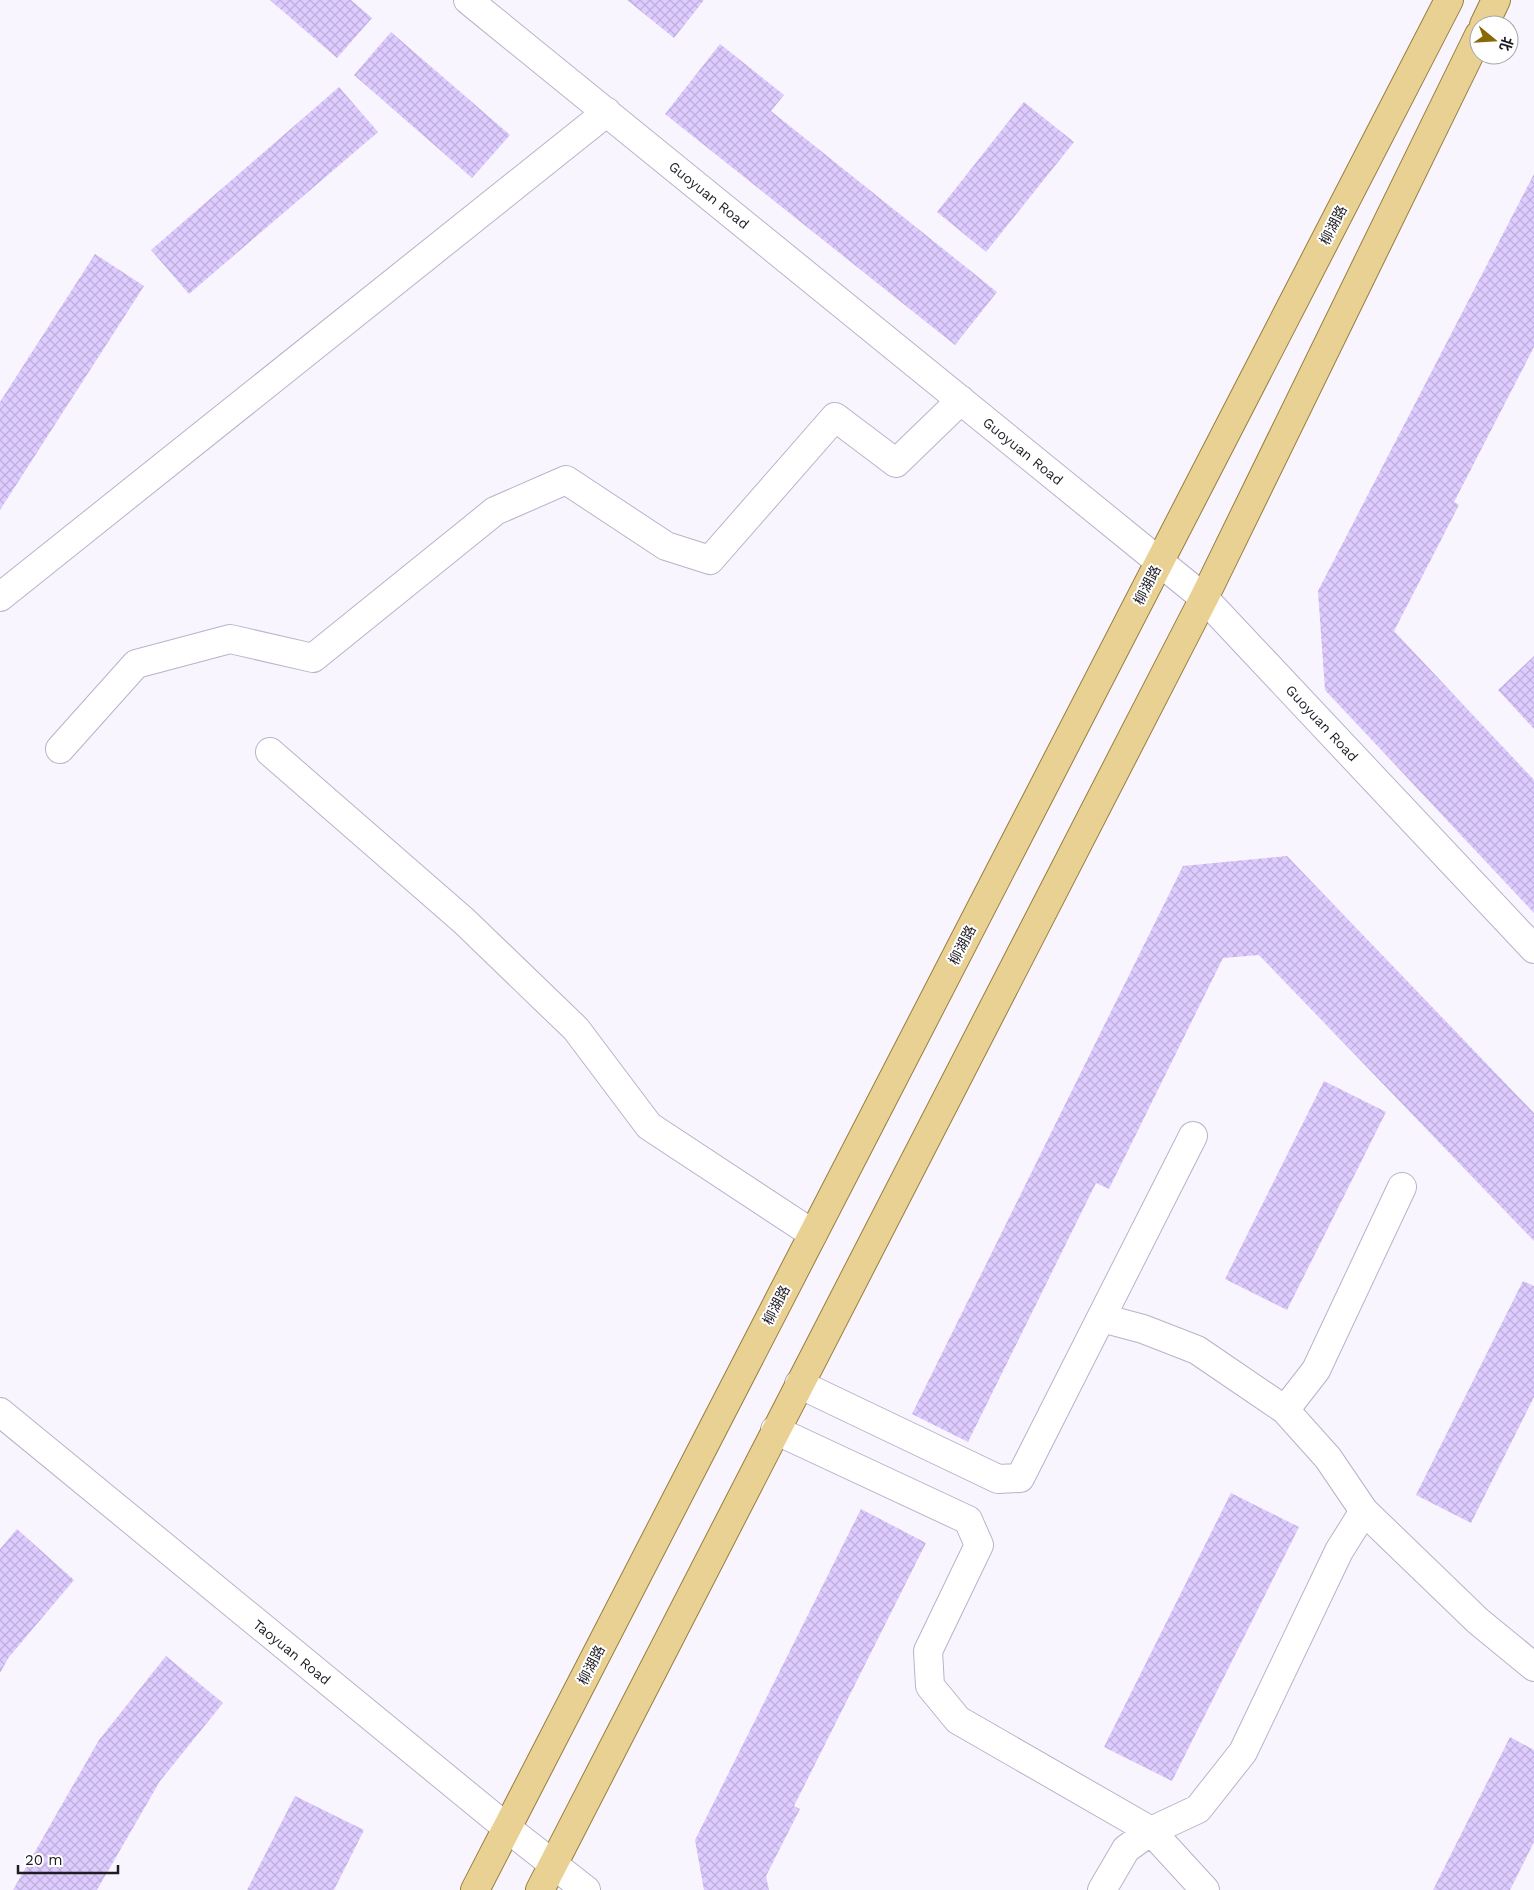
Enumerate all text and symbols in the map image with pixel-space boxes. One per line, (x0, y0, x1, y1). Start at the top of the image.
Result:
north arrow (1469, 15, 1519, 65)
text: 北 (1497, 35, 1516, 53)
street label: Guoyuan Road (666, 158, 752, 232)
street label: 柳湖路 (1316, 203, 1350, 247)
street label: Guoyuan Road (980, 414, 1066, 488)
street label: 柳湖路 (1130, 563, 1164, 607)
street label: Guoyuan Road (1283, 682, 1361, 764)
street label: 柳湖路 (945, 923, 979, 967)
street label: 柳湖路 (759, 1283, 793, 1327)
street label: Taoyuan Road (250, 1616, 334, 1688)
street label: 柳湖路 (574, 1643, 608, 1687)
scale bar (18, 1842, 118, 1874)
text: 20 m (25, 1851, 63, 1869)

